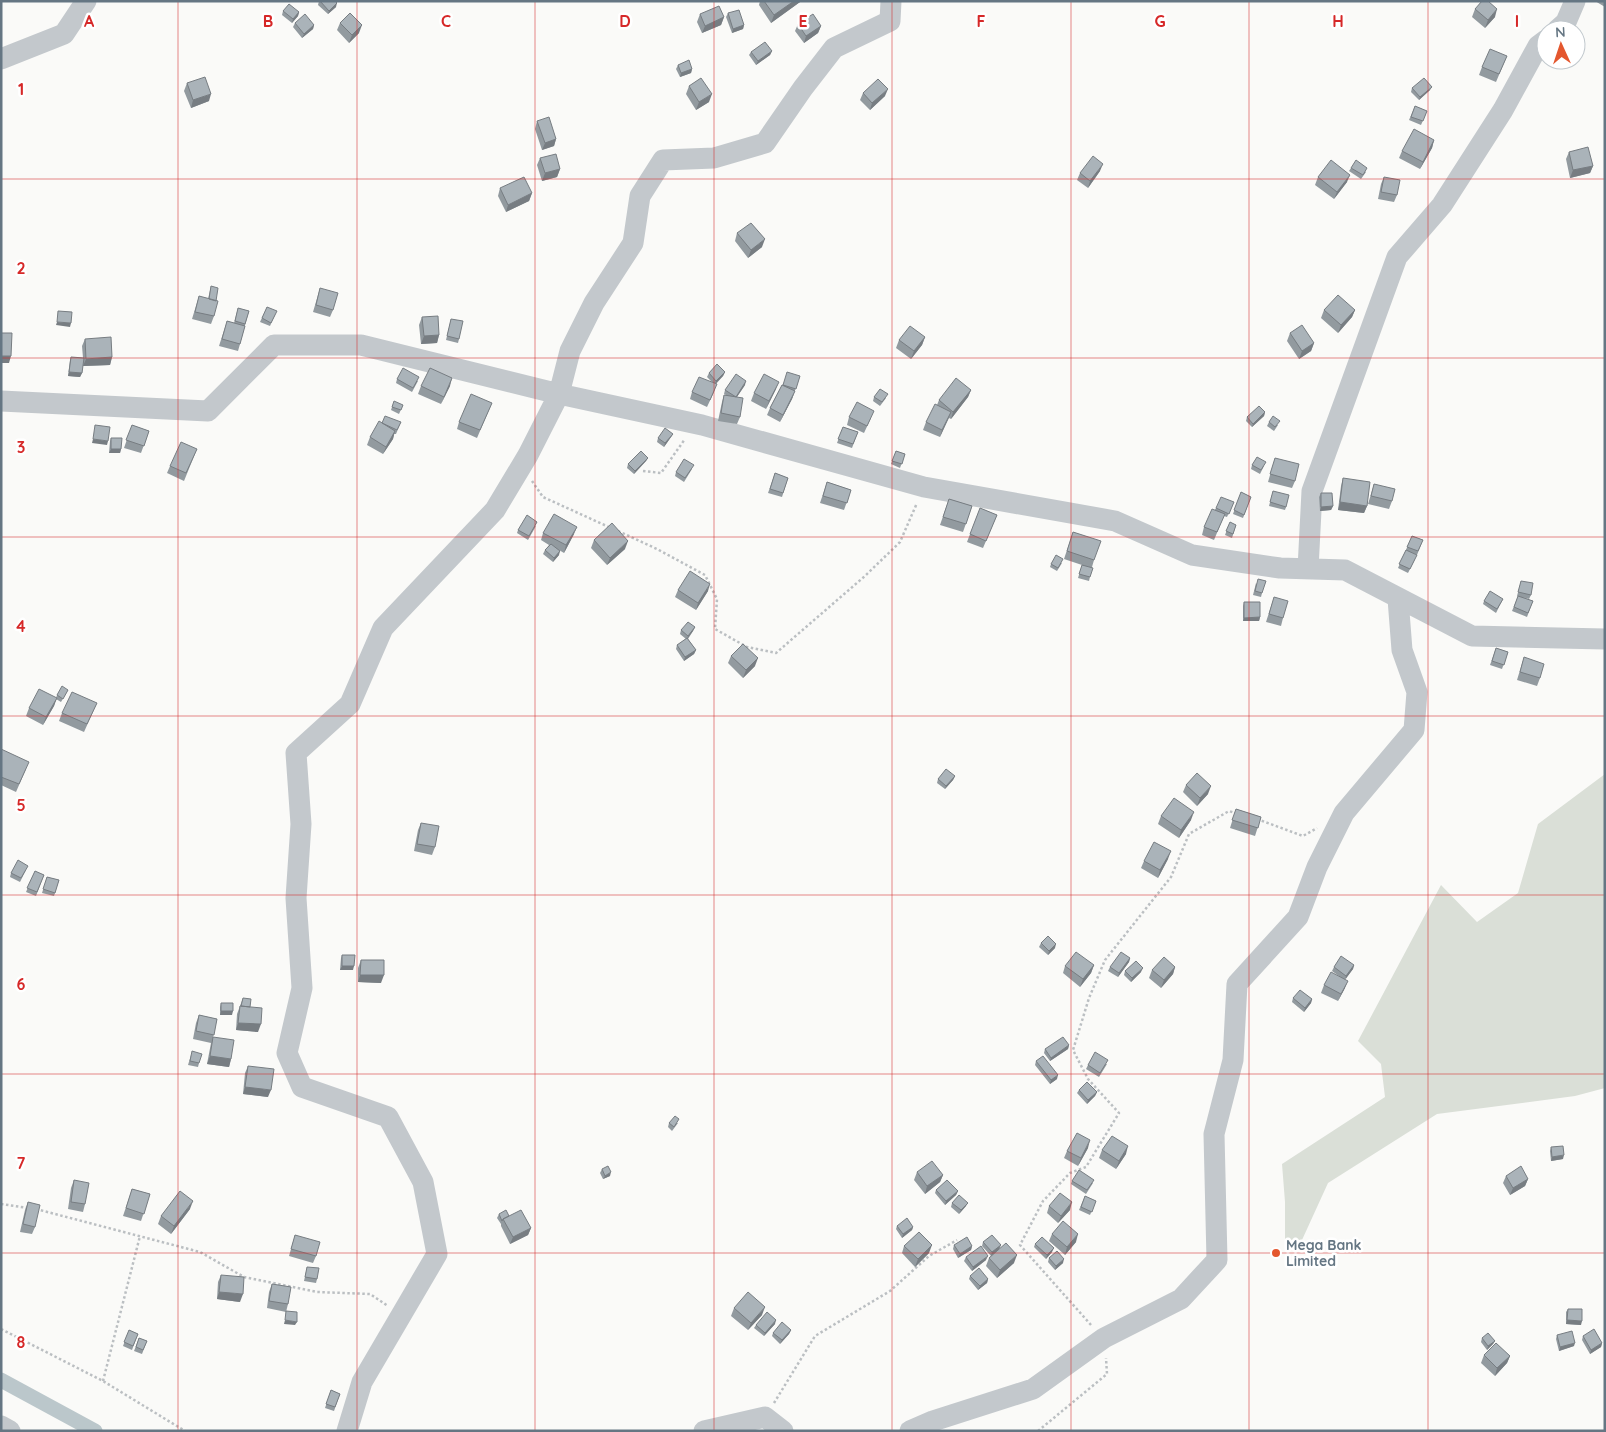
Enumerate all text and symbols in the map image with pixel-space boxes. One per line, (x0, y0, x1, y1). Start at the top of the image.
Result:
text: A (84, 11, 95, 31)
text: B (263, 11, 273, 31)
text: C (441, 11, 451, 31)
text: D (619, 11, 631, 31)
text: E (798, 11, 808, 31)
text: F (977, 11, 986, 31)
text: G (1154, 11, 1166, 31)
text: H (1332, 11, 1344, 31)
text: I (1515, 11, 1519, 31)
north arrow (1536, 20, 1586, 70)
text: N (1555, 23, 1566, 41)
text: 1 (18, 79, 24, 99)
text: 2 (16, 258, 26, 278)
text: 3 (17, 437, 25, 457)
text: 4 (16, 616, 26, 636)
text: 5 (16, 795, 26, 815)
text: 6 (17, 974, 26, 994)
text: 7 (17, 1153, 26, 1173)
place label: Mega Bank Limited (1286, 1236, 1362, 1270)
marker: Mega Bank Limited (1270, 1247, 1282, 1259)
text: 8 (17, 1332, 26, 1352)

